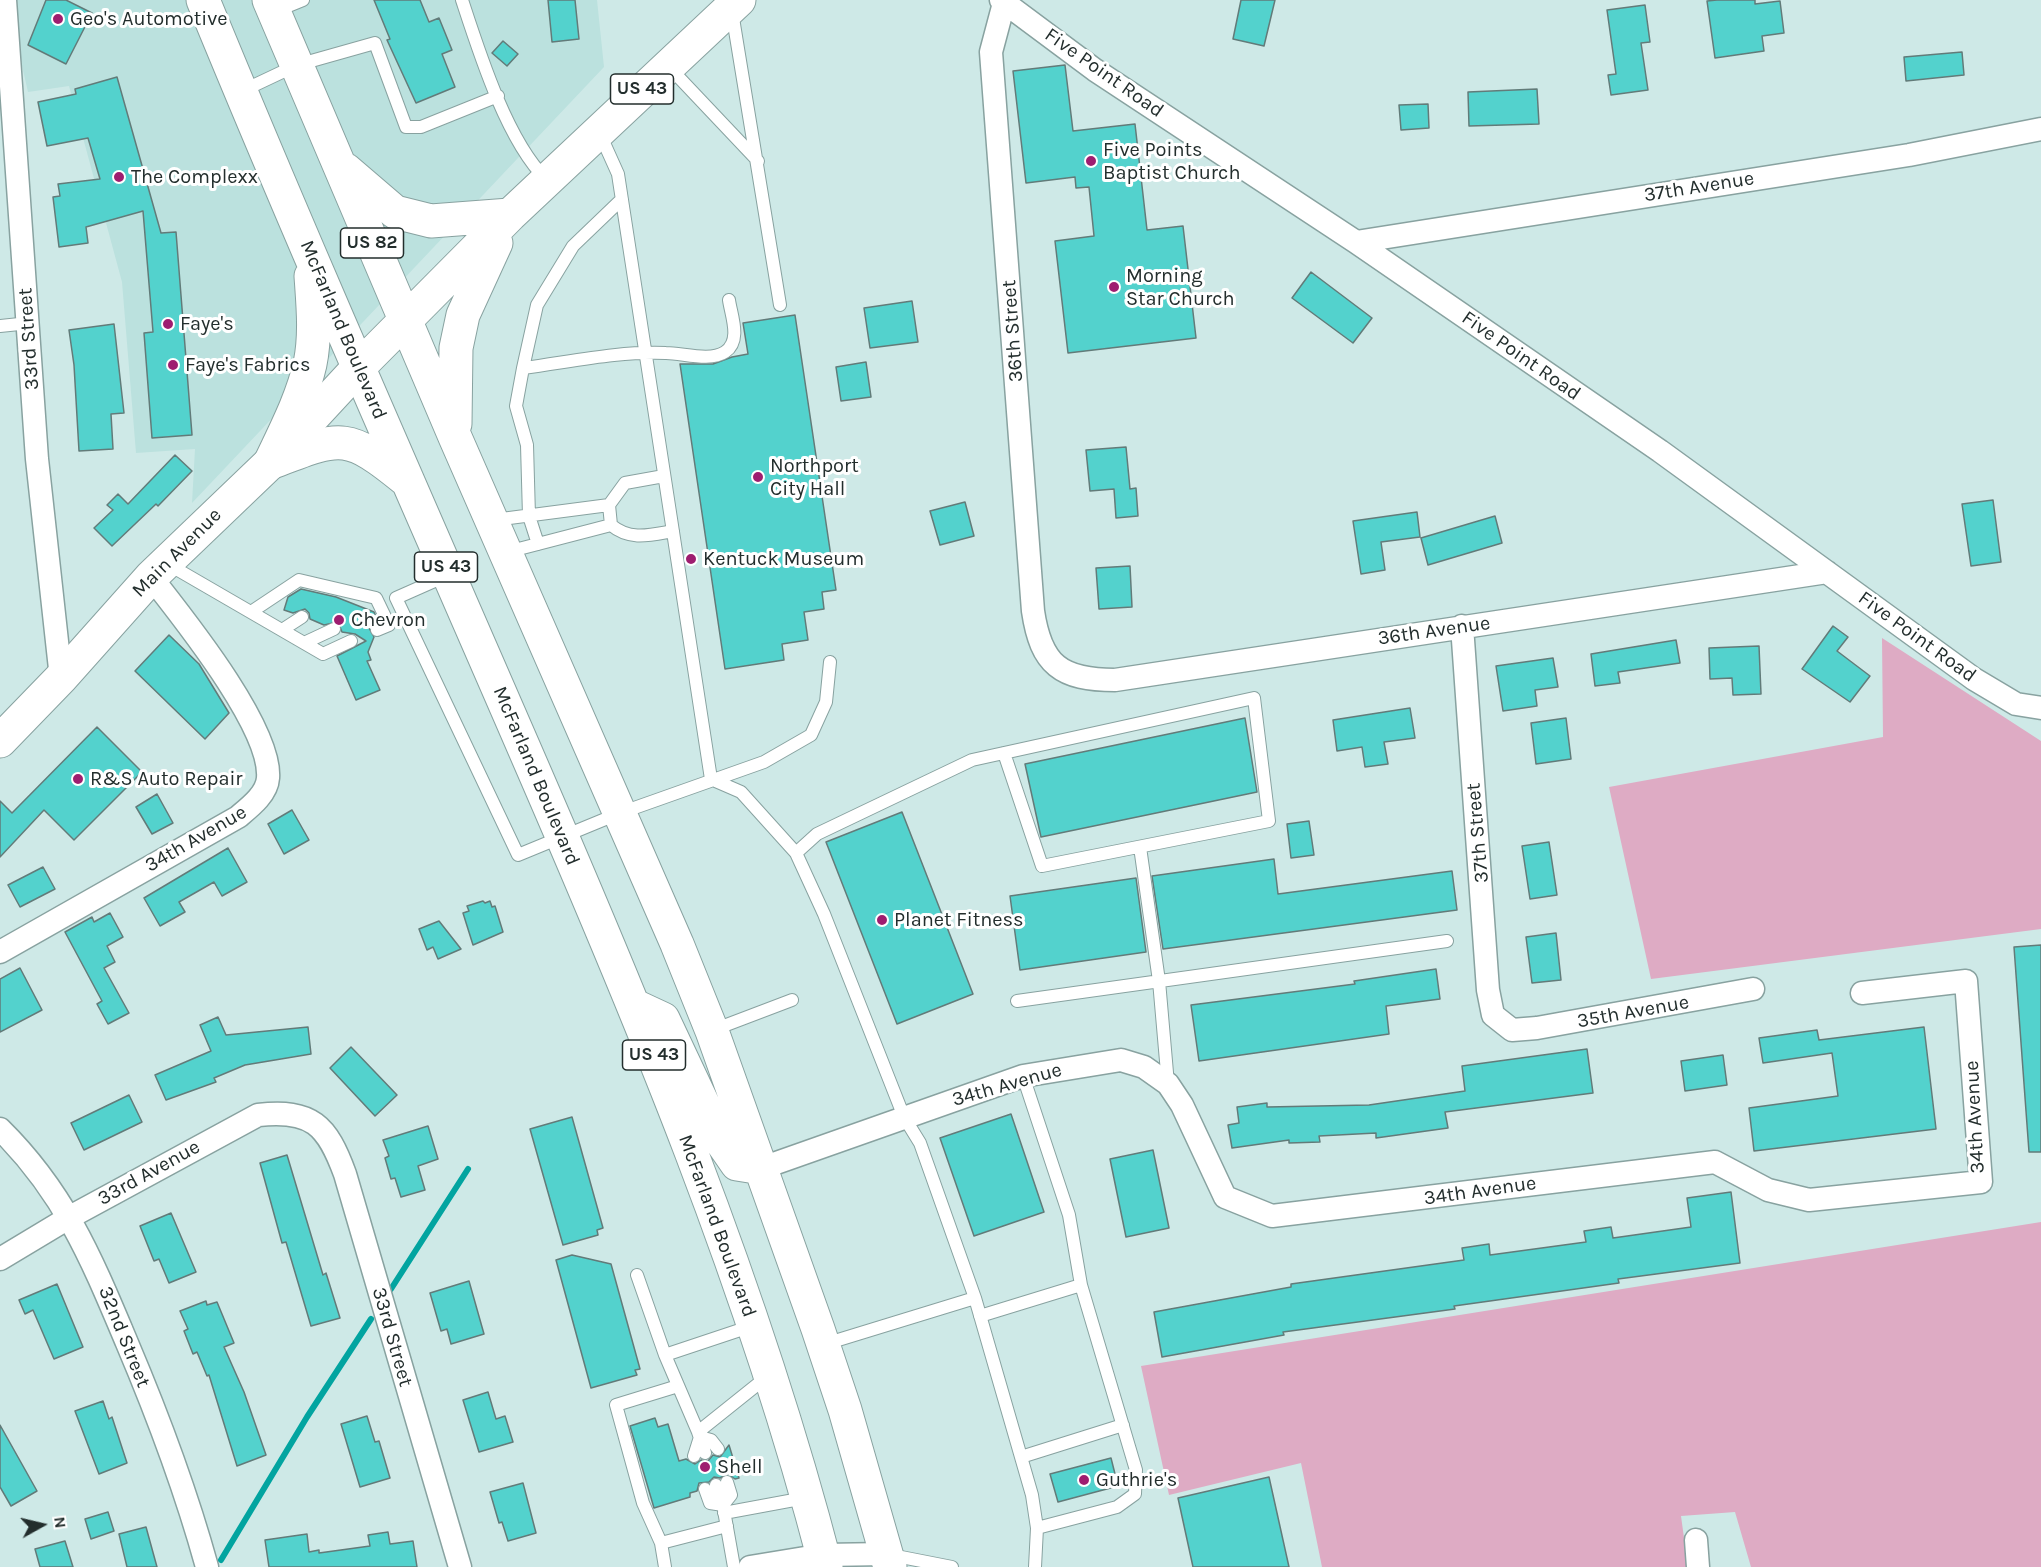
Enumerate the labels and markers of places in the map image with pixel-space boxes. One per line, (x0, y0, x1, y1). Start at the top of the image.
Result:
place label: Geo's Automotive (70, 7, 228, 31)
marker: Geo's Automotive (51, 12, 65, 26)
place label: Five Points Baptist Church (1103, 138, 1240, 185)
marker: Five Points Baptist Church (1084, 154, 1098, 168)
place label: The Complexx (131, 165, 258, 189)
marker: The Complexx (112, 170, 126, 184)
place label: Morning Star Church (1126, 264, 1235, 311)
marker: Morning Star Church (1107, 280, 1121, 294)
place label: Faye's (180, 312, 234, 336)
marker: Faye's (161, 317, 175, 331)
place label: Faye's Fabrics (185, 353, 310, 377)
marker: Faye's Fabrics (166, 358, 180, 372)
place label: Northport City Hall (770, 454, 859, 501)
marker: Northport City Hall (751, 470, 765, 484)
place label: Kentuck Museum (703, 547, 864, 571)
marker: Kentuck Museum (684, 552, 698, 566)
place label: Chevron (351, 608, 426, 632)
marker: Chevron (332, 613, 346, 627)
place label: R&S Auto Repair (90, 767, 243, 791)
marker: R&S Auto Repair (71, 772, 85, 786)
place label: Planet Fitness (894, 908, 1024, 932)
marker: Planet Fitness (875, 913, 889, 927)
place label: Shell (717, 1455, 763, 1479)
marker: Shell (698, 1460, 712, 1474)
place label: Guthrie's (1096, 1468, 1177, 1492)
marker: Guthrie's (1077, 1473, 1091, 1487)

